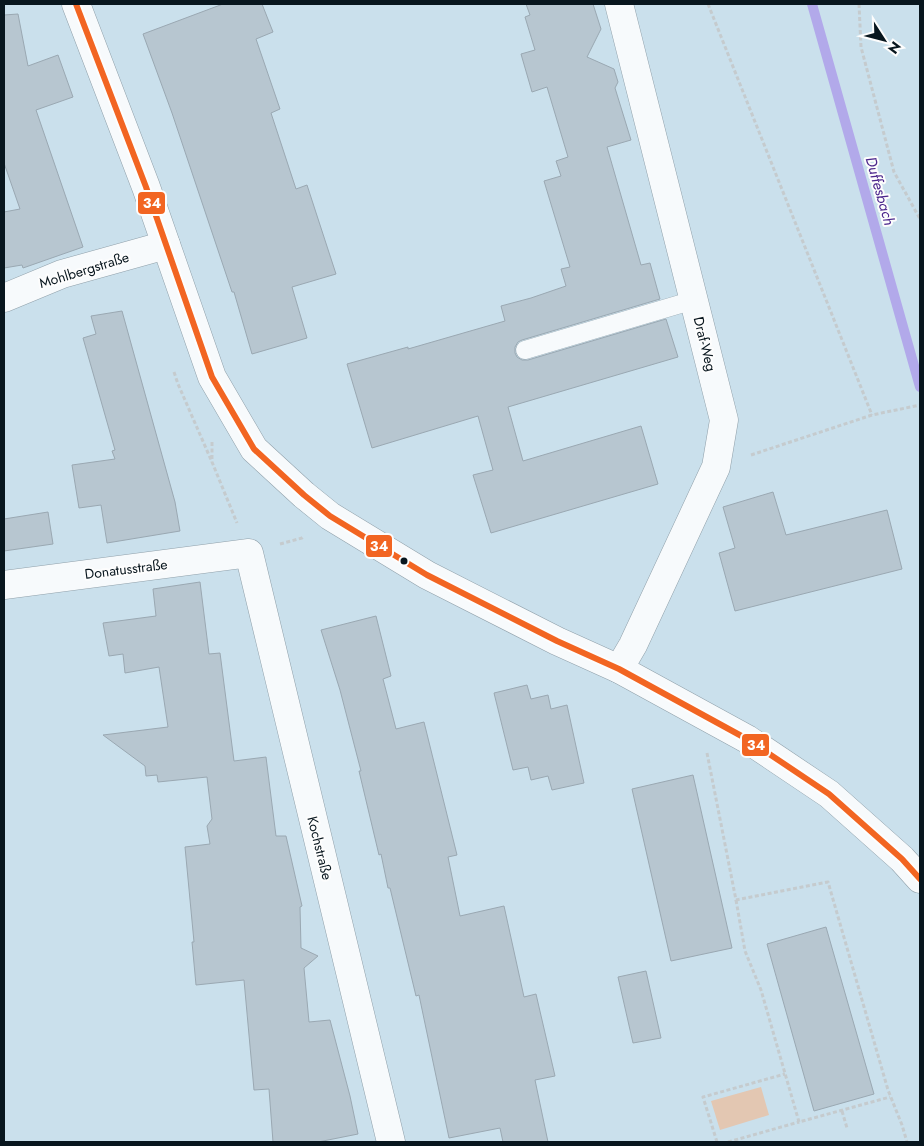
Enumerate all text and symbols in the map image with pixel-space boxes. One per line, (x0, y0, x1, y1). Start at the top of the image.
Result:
north arrow (859, 15, 909, 65)
text: N (883, 37, 906, 58)
water label: Duffesbach (860, 154, 900, 228)
line badge: 34 (137, 191, 166, 215)
text: 34 (143, 193, 161, 213)
street label: Mohlbergstraße (37, 247, 131, 293)
street label: Draf-Weg (689, 314, 721, 374)
line badge: 34 (365, 534, 393, 558)
text: 34 (370, 536, 388, 556)
street label: Donatusstraße (83, 554, 169, 584)
unlabelled marker (399, 556, 409, 566)
line badge: 34 (741, 733, 770, 757)
text: 34 (747, 735, 765, 755)
street label: Kochstraße (302, 814, 338, 882)

